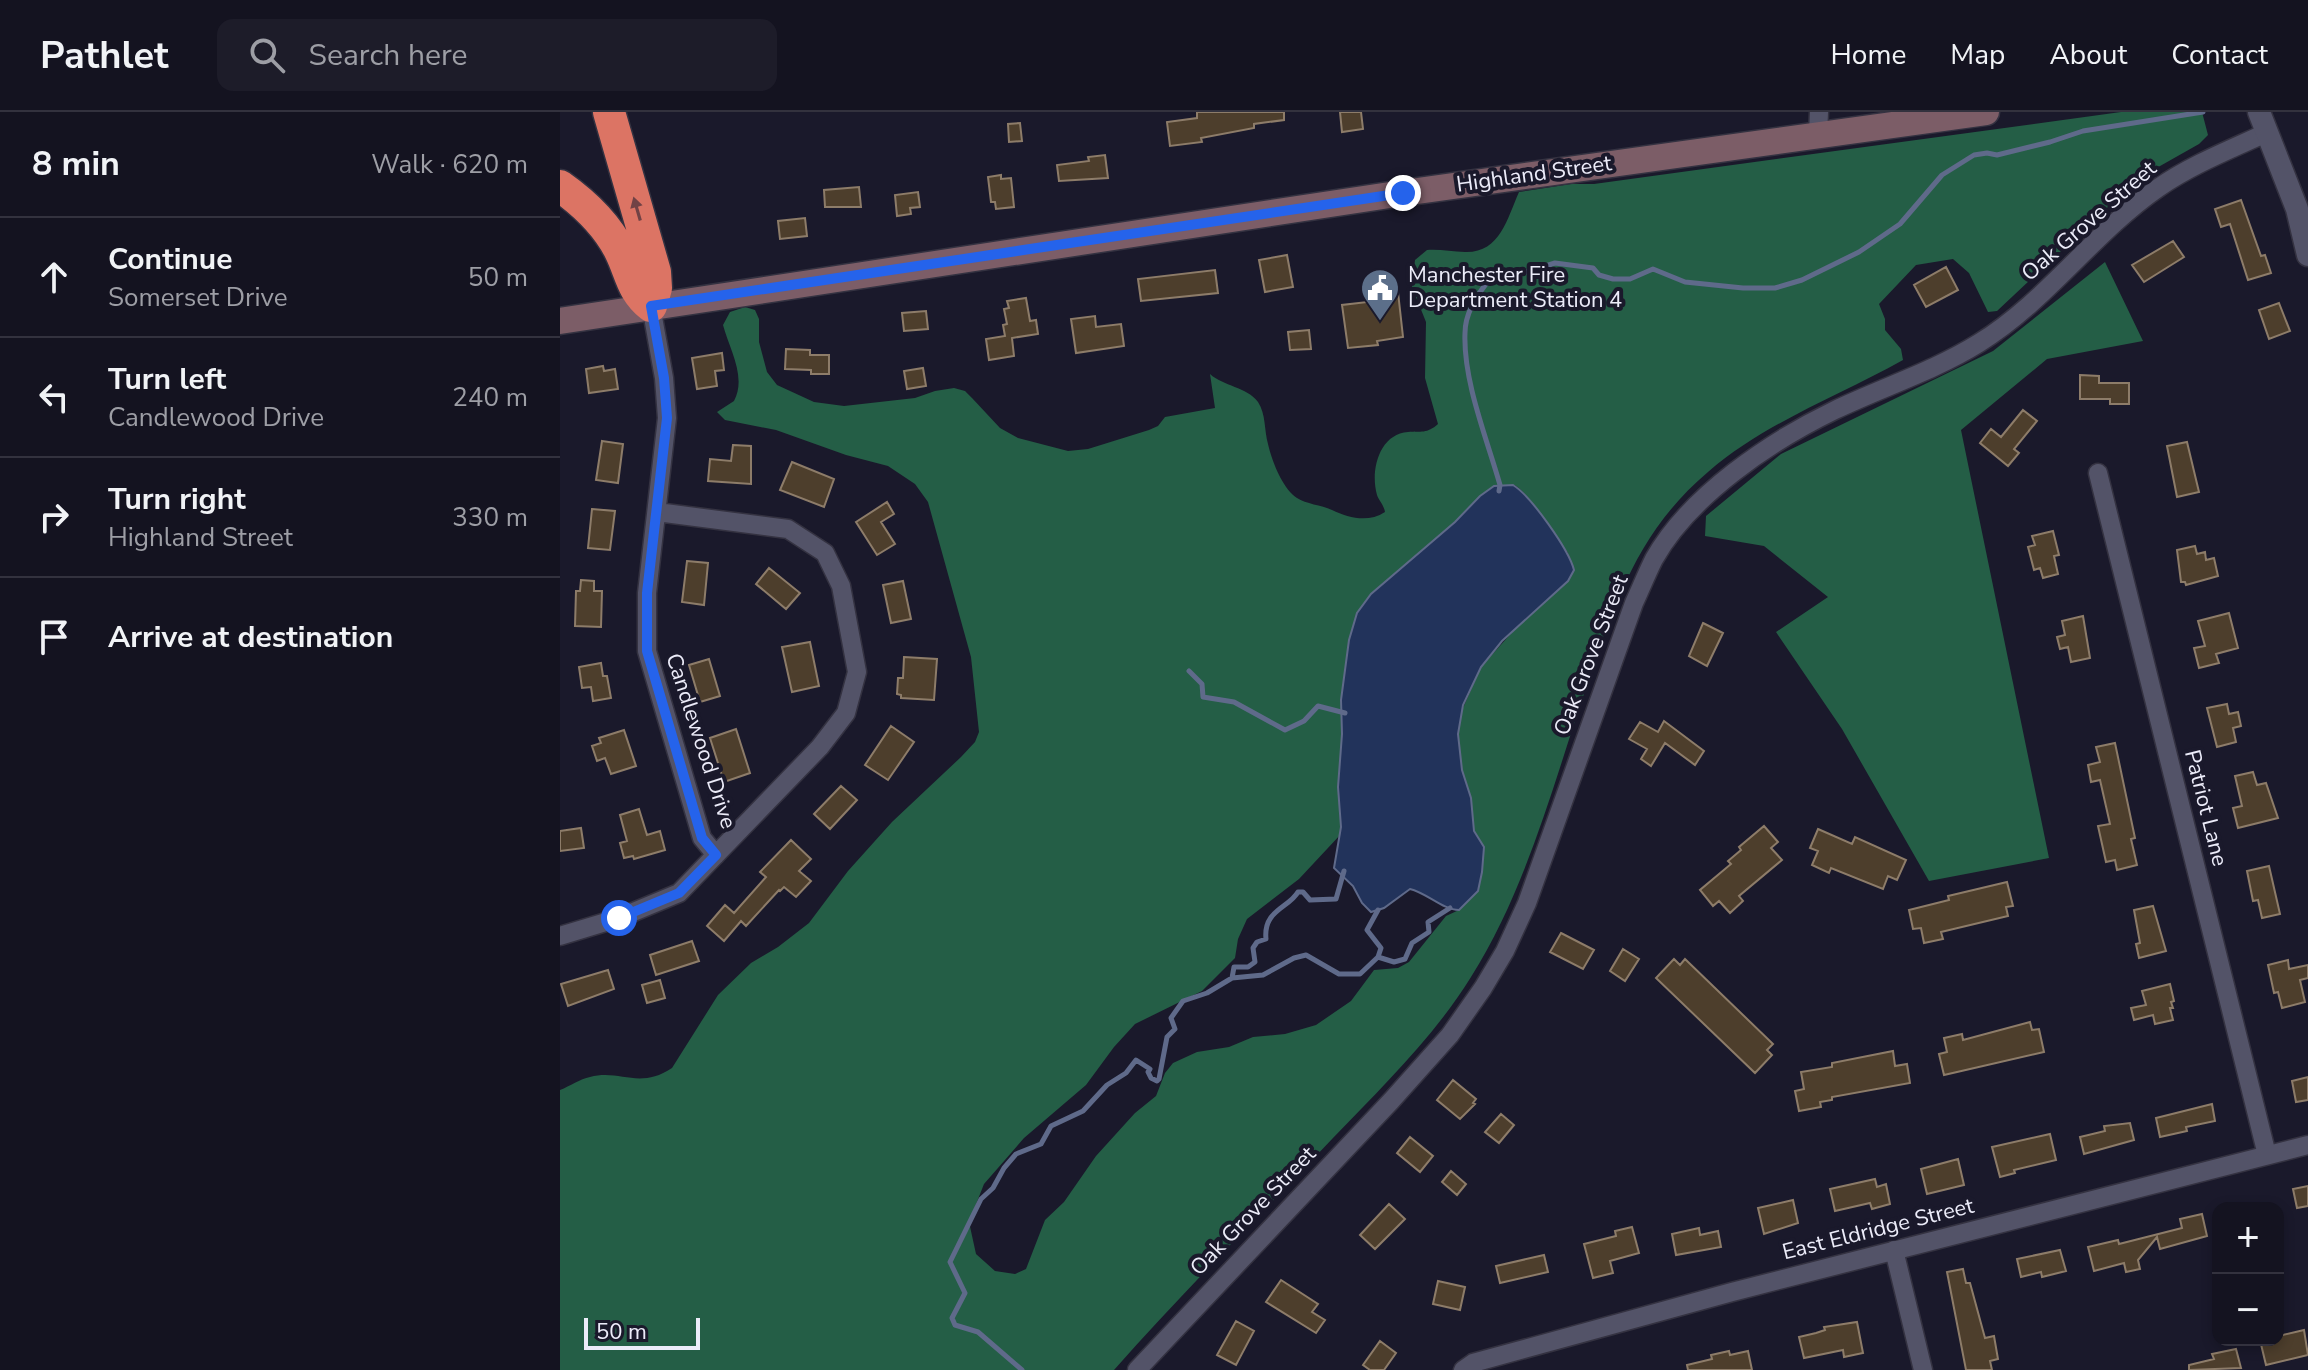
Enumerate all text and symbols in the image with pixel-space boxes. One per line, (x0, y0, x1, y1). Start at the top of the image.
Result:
search box (217, 19, 777, 91)
text: Pathlet (40, 30, 169, 81)
icon: search (245, 33, 289, 77)
text: Search here (309, 35, 468, 76)
text: Home (1831, 36, 1906, 74)
text: Map (1950, 36, 2005, 74)
text: About (2049, 36, 2127, 74)
text: Contact (2171, 36, 2268, 74)
text: 8 min (32, 141, 120, 187)
text: Walk · 620 m (371, 147, 528, 182)
street label: Highland Street (1454, 148, 1614, 200)
street label: Oak Grove Street (2015, 154, 2163, 288)
route end (1385, 175, 1421, 211)
one-way arrow (630, 197, 643, 221)
text: Continue (108, 239, 233, 280)
icon: ahead (32, 255, 76, 299)
text: 50 m (468, 260, 528, 295)
place label: Manchester Fire Department Station 4 (1408, 260, 1622, 315)
public building icon: Manchester Fire Department Station 4 (1359, 267, 1401, 322)
text: Somerset Drive (108, 280, 288, 315)
text: Turn left (108, 359, 226, 400)
icon: left (32, 375, 76, 419)
text: 240 m (452, 380, 528, 415)
text: Candlewood Drive (108, 400, 324, 435)
text: Turn right (108, 479, 246, 520)
icon: right (32, 495, 76, 539)
text: 330 m (452, 500, 528, 535)
text: Highland Street (108, 520, 293, 555)
street label: Oak Grove Street (1547, 570, 1635, 740)
icon: arrive (32, 615, 76, 659)
text: Arrive at destination (108, 617, 393, 658)
street label: Candlewood Drive (658, 649, 744, 833)
street label: Patriot Lane (2177, 747, 2235, 869)
route start (601, 900, 637, 936)
street label: Oak Grove Street (1183, 1139, 1323, 1282)
street label: East Eldridge Street (1779, 1191, 1977, 1267)
map controls (2212, 1202, 2284, 1346)
button: + (2212, 1202, 2284, 1274)
button: − (2212, 1274, 2284, 1346)
scale bar (584, 1314, 700, 1350)
text: 50 m (596, 1317, 647, 1347)

